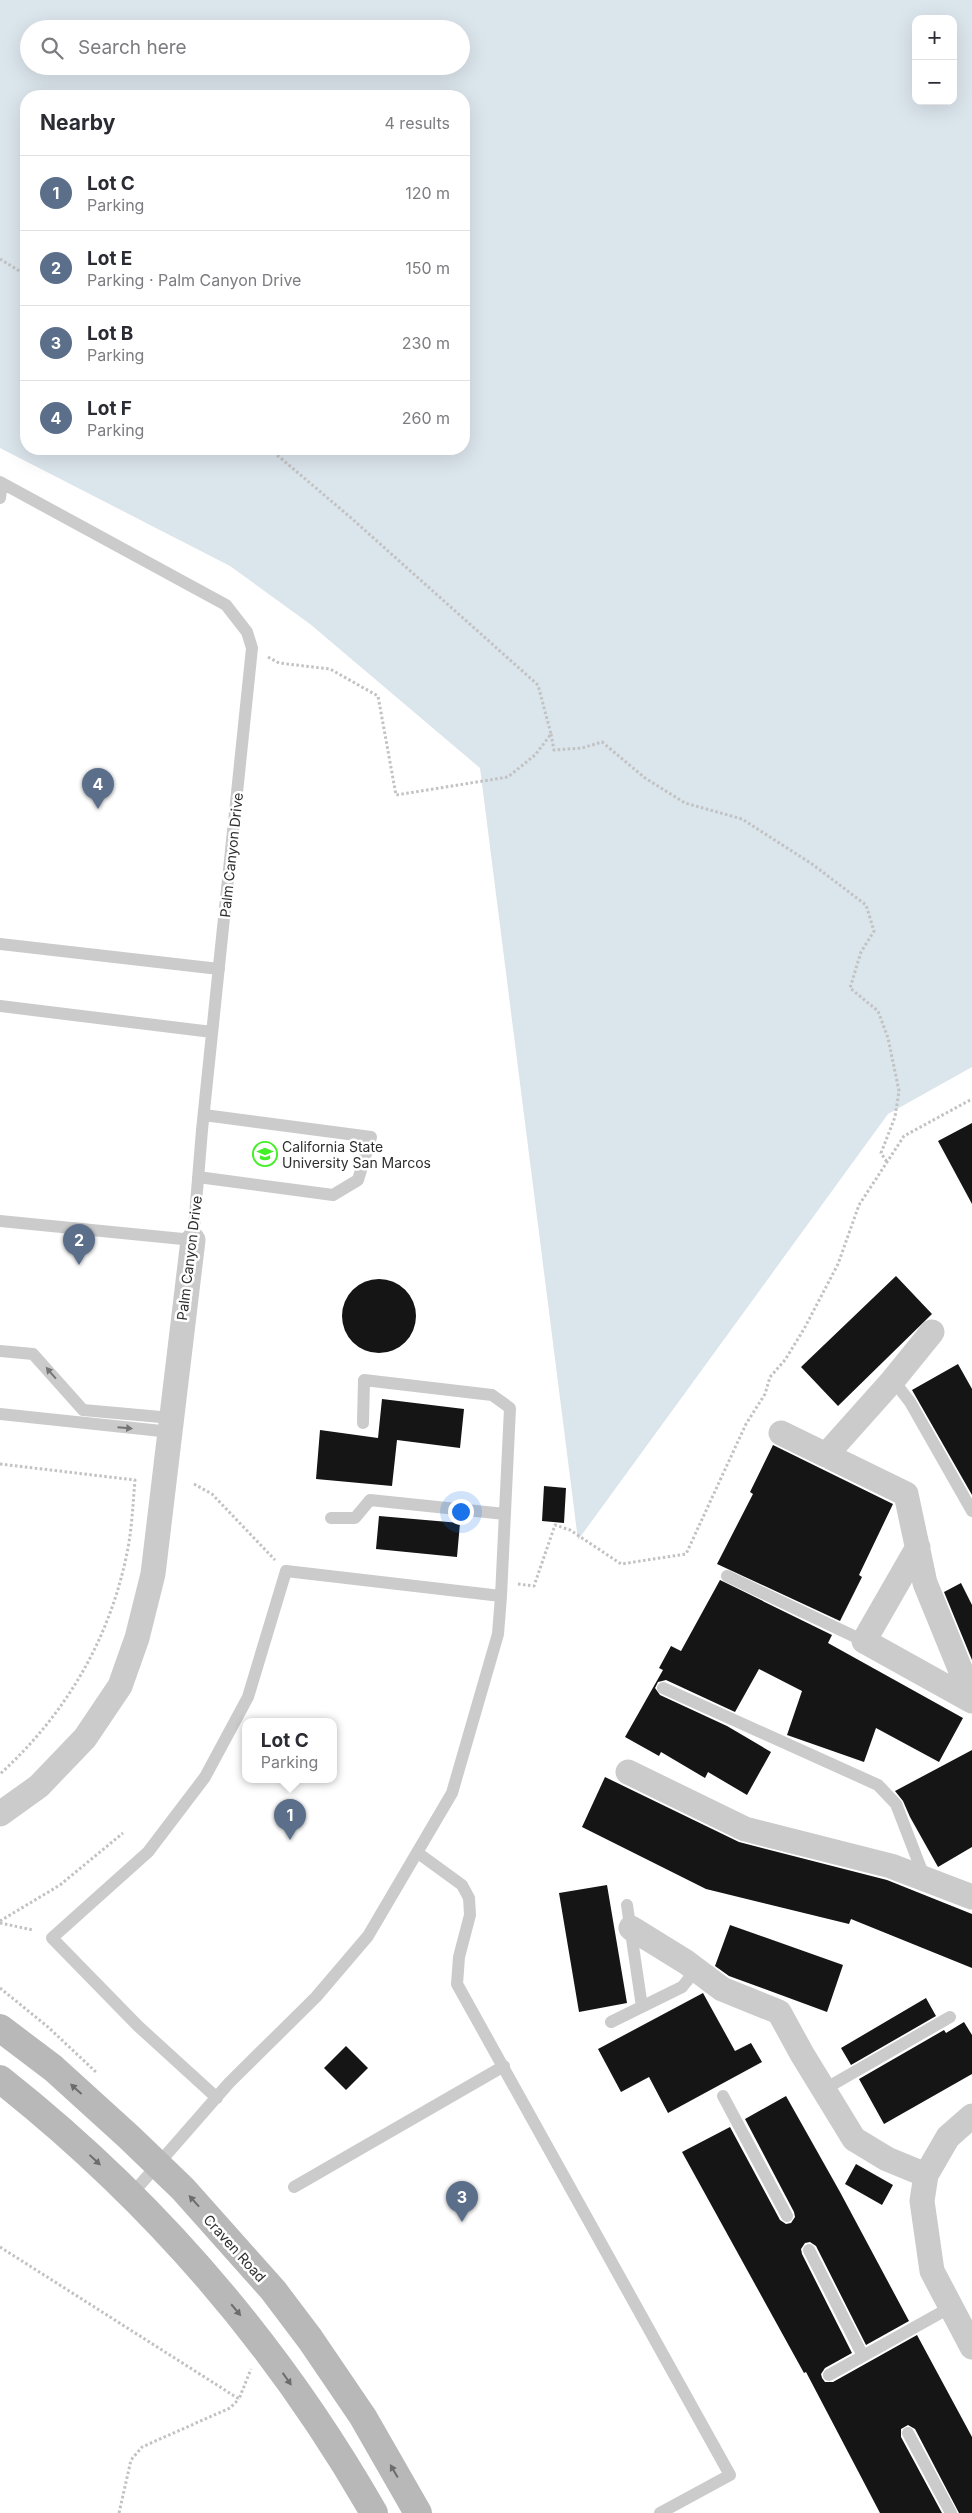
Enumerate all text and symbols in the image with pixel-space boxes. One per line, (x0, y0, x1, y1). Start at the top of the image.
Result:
map controls (912, 15, 957, 105)
button: + (912, 15, 957, 60)
search box (20, 20, 470, 75)
icon: search (38, 34, 66, 62)
text: Search here (78, 36, 187, 59)
button: − (912, 60, 957, 105)
text: Nearby (40, 110, 115, 135)
text: 4 results (385, 113, 450, 133)
text: Lot C (87, 172, 135, 195)
text: 1 (53, 183, 59, 203)
text: 120 m (405, 183, 450, 203)
text: Parking (87, 195, 144, 215)
text: Lot E (87, 247, 132, 270)
text: 2 (51, 258, 61, 278)
text: 150 m (405, 258, 450, 278)
text: Parking · Palm Canyon Drive (87, 270, 301, 290)
text: Lot B (87, 322, 133, 345)
text: 3 (51, 333, 61, 353)
text: 230 m (402, 333, 450, 353)
text: Parking (87, 345, 144, 365)
text: Lot F (87, 397, 132, 420)
text: 4 (51, 408, 61, 428)
text: 260 m (402, 408, 450, 428)
text: Parking (87, 420, 144, 440)
pin: 4 (82, 768, 114, 809)
street label: Palm Canyon Drive (216, 792, 246, 918)
place label: California State University San Marcos (282, 1138, 431, 1171)
school or university icon: California State University San Marcos (252, 1141, 278, 1167)
street label: Palm Canyon Drive (173, 1195, 205, 1321)
pin: 2 (63, 1224, 95, 1265)
one-way arrow (45, 1367, 56, 1380)
one-way arrow (117, 1424, 133, 1432)
your location (448, 1499, 474, 1525)
popup (242, 1718, 337, 1783)
text: Lot C (261, 1729, 309, 1752)
text: Parking (261, 1752, 318, 1772)
pin: 1 (274, 1799, 306, 1840)
one-way arrow (71, 2083, 83, 2095)
one-way arrow (89, 2154, 101, 2166)
pin: 3 (446, 2181, 478, 2222)
one-way arrow (188, 2195, 199, 2208)
street label: Craven Road (200, 2211, 270, 2285)
one-way arrow (230, 2303, 241, 2316)
one-way arrow (282, 2372, 292, 2386)
one-way arrow (389, 2464, 398, 2477)

